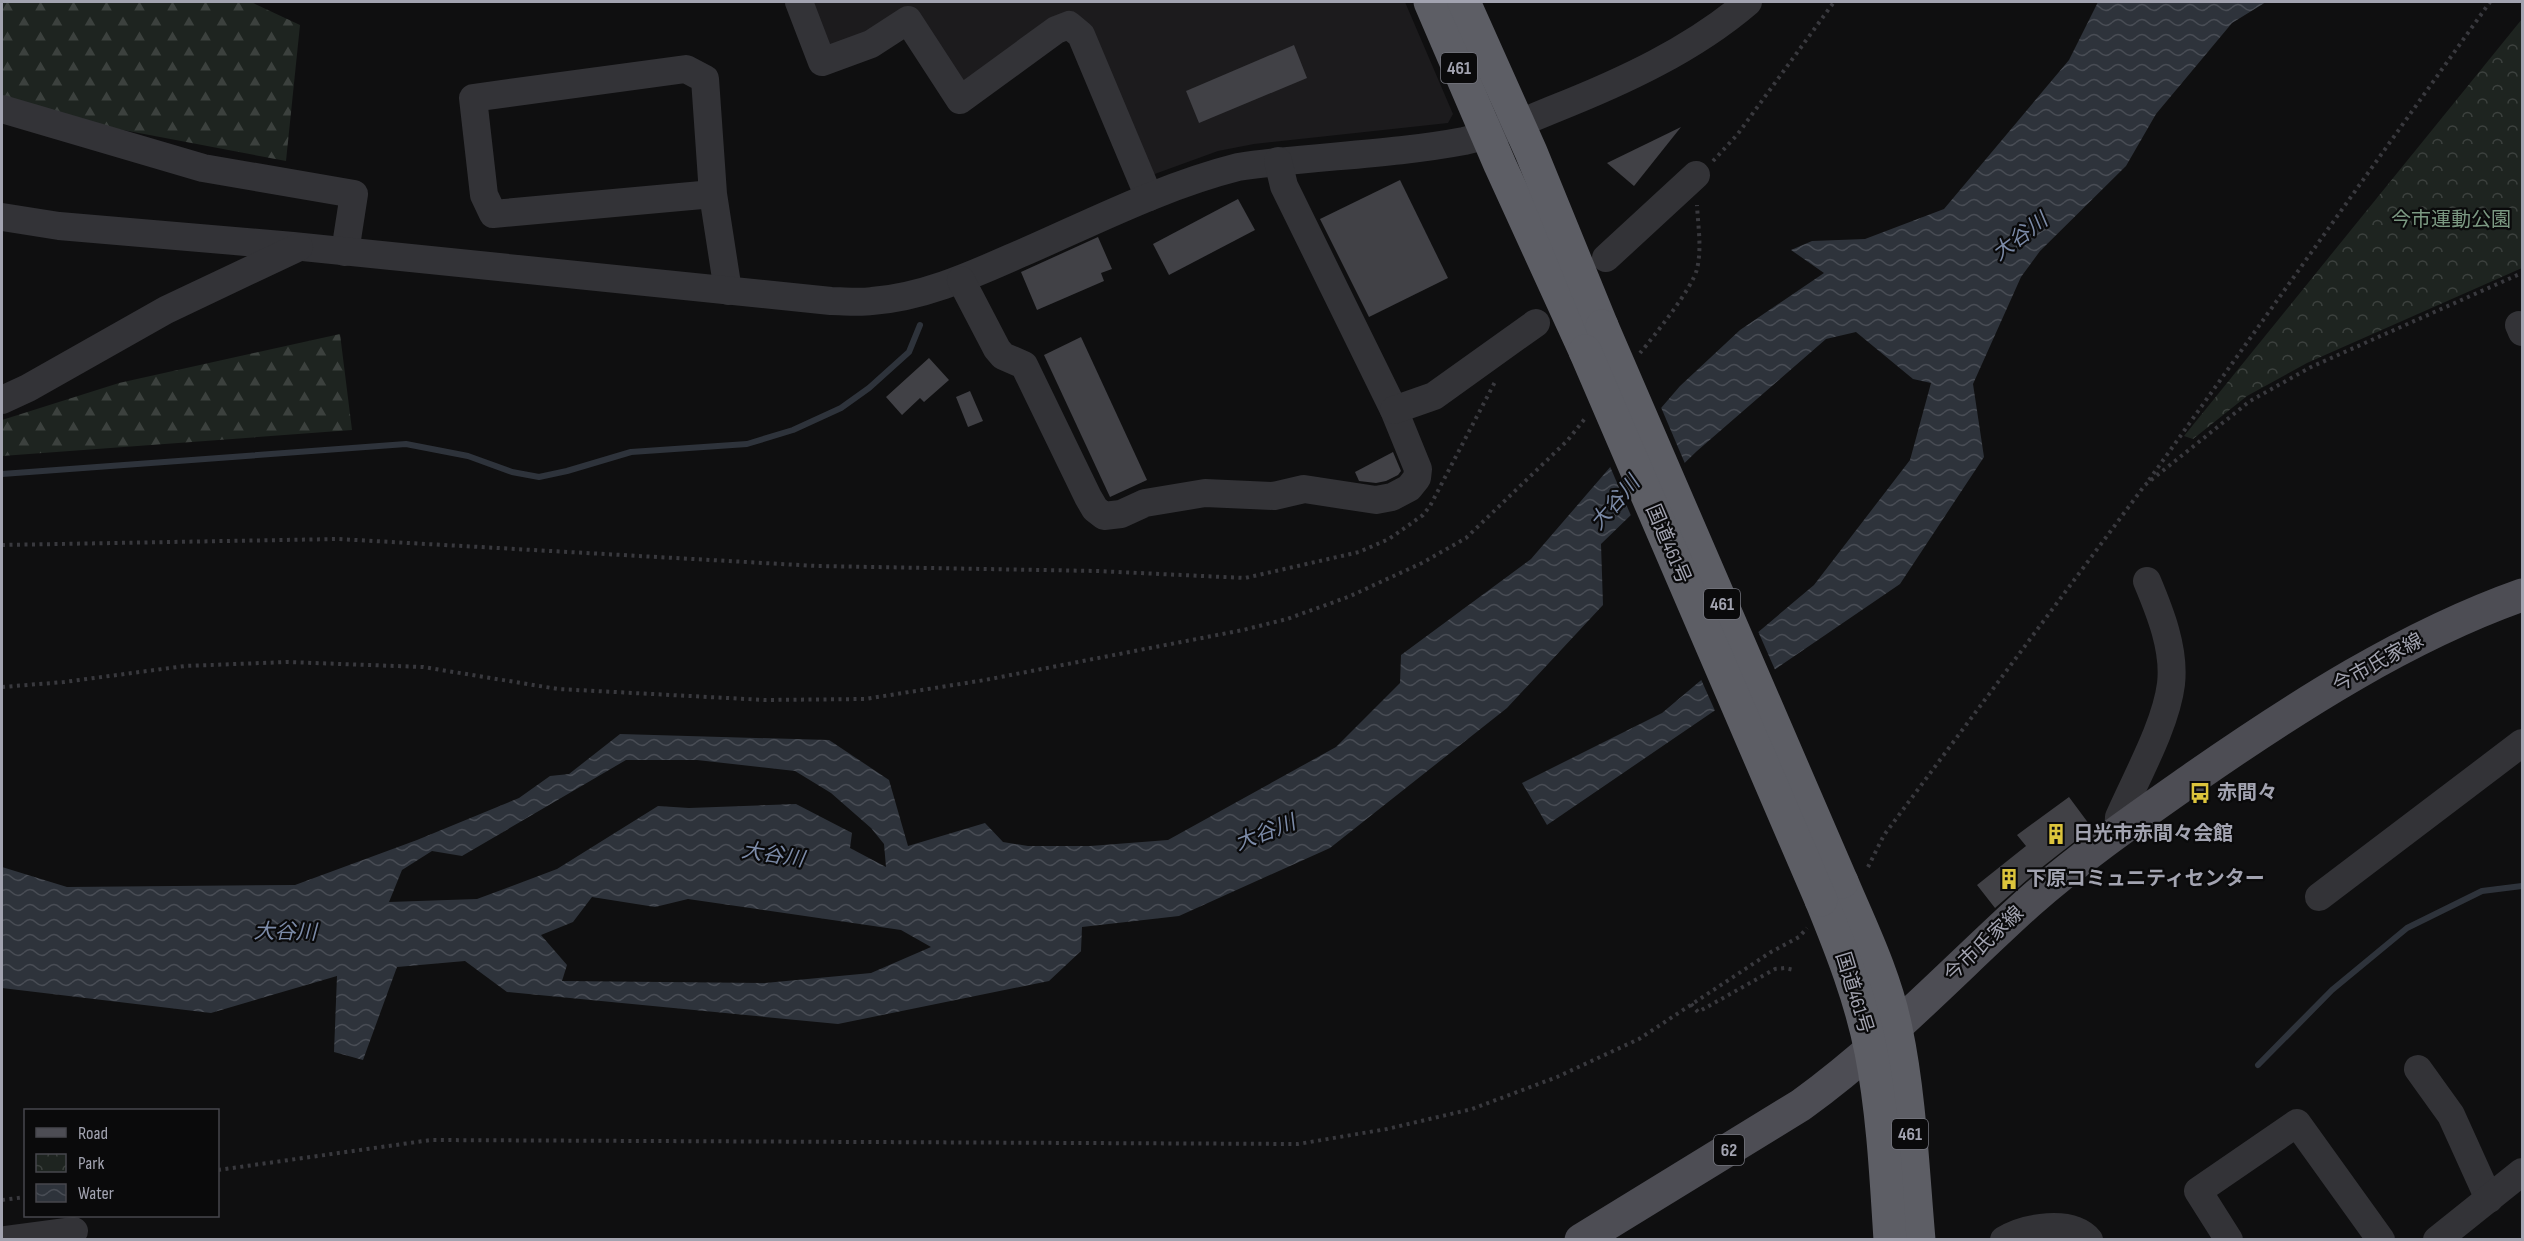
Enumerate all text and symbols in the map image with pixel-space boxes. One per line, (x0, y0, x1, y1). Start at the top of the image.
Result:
road number: 461 (1441, 53, 1477, 83)
water label: 大谷川 (1987, 207, 2054, 266)
park label: 今市運動公園 (2391, 208, 2511, 232)
water label: 大谷川 (1585, 470, 1646, 535)
street label: 国道461号 (1641, 501, 1695, 587)
road number: 461 (1704, 589, 1740, 619)
street label: 今市氏家線 (2328, 628, 2428, 698)
bus stop icon: 赤間々 (2188, 781, 2212, 805)
place label: 赤間々 (2217, 781, 2277, 805)
water label: 大谷川 (1231, 809, 1301, 856)
building icon: 日光市赤間々会館 (2044, 822, 2068, 846)
place label: 日光市赤間々会館 (2073, 822, 2233, 846)
water label: 大谷川 (740, 838, 808, 873)
building icon: 下原コミュニティセンター (1997, 867, 2021, 891)
place label: 下原コミュニティセンター (2026, 867, 2265, 891)
street label: 今市氏家線 (1939, 901, 2029, 987)
water label: 大谷川 (253, 919, 319, 945)
street label: 国道461号 (1830, 949, 1878, 1037)
legend (24, 1109, 219, 1217)
road number: 461 (1892, 1119, 1928, 1149)
text: Road (78, 1123, 108, 1144)
road number: 62 (1714, 1135, 1744, 1165)
text: Park (78, 1153, 104, 1174)
text: Water (78, 1183, 114, 1204)

